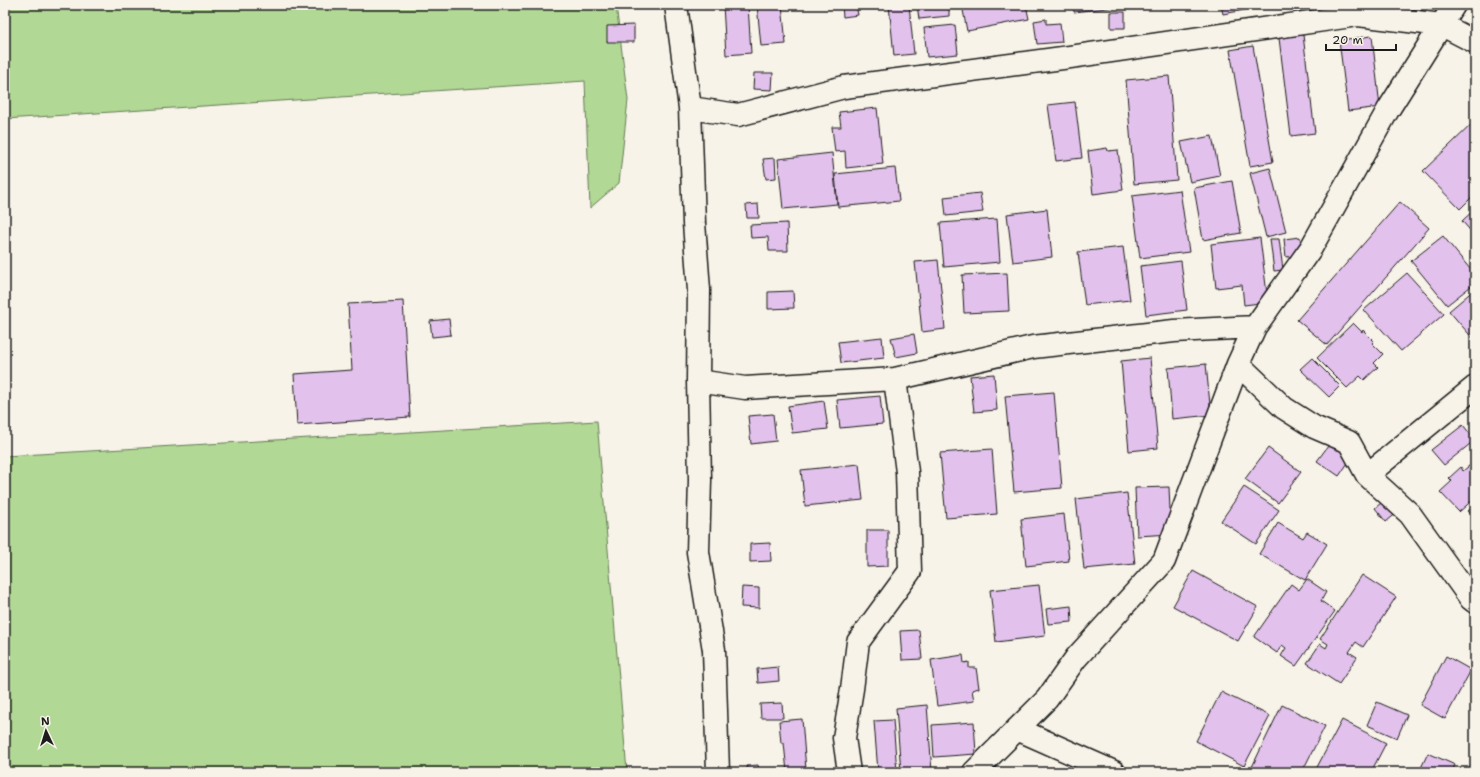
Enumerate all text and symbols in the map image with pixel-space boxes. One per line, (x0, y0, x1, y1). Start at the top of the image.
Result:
scale bar (1326, 26, 1396, 52)
text: 20 m (1332, 32, 1363, 48)
north arrow (26, 711, 66, 751)
text: N (40, 714, 50, 729)

